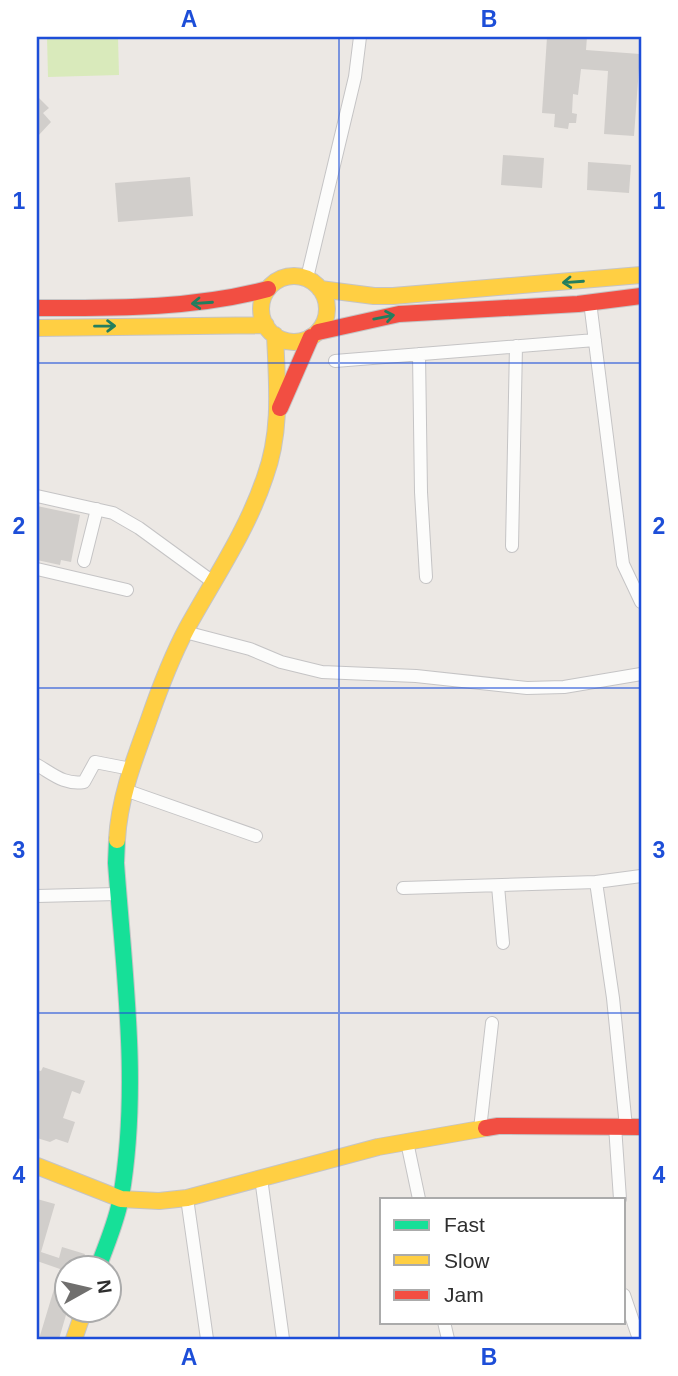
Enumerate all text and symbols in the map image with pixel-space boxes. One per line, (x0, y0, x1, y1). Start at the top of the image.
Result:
text: A (181, 6, 197, 32)
text: B (481, 6, 497, 32)
text: 1 (13, 188, 26, 214)
text: 1 (653, 188, 666, 214)
one-way arrow (563, 276, 585, 289)
one-way arrow (191, 297, 214, 310)
one-way arrow (372, 310, 395, 323)
one-way arrow (93, 319, 116, 333)
text: 2 (13, 513, 25, 539)
text: 2 (653, 513, 665, 539)
text: 3 (13, 837, 25, 863)
text: 3 (653, 837, 665, 863)
text: 4 (13, 1162, 26, 1188)
text: 4 (653, 1162, 666, 1188)
legend (380, 1198, 626, 1324)
text: Fast (444, 1213, 485, 1236)
text: Slow (444, 1249, 490, 1272)
north arrow (52, 1254, 122, 1324)
text: N (93, 1278, 116, 1295)
text: Jam (444, 1283, 484, 1306)
text: A (181, 1344, 197, 1370)
text: B (481, 1344, 497, 1370)

